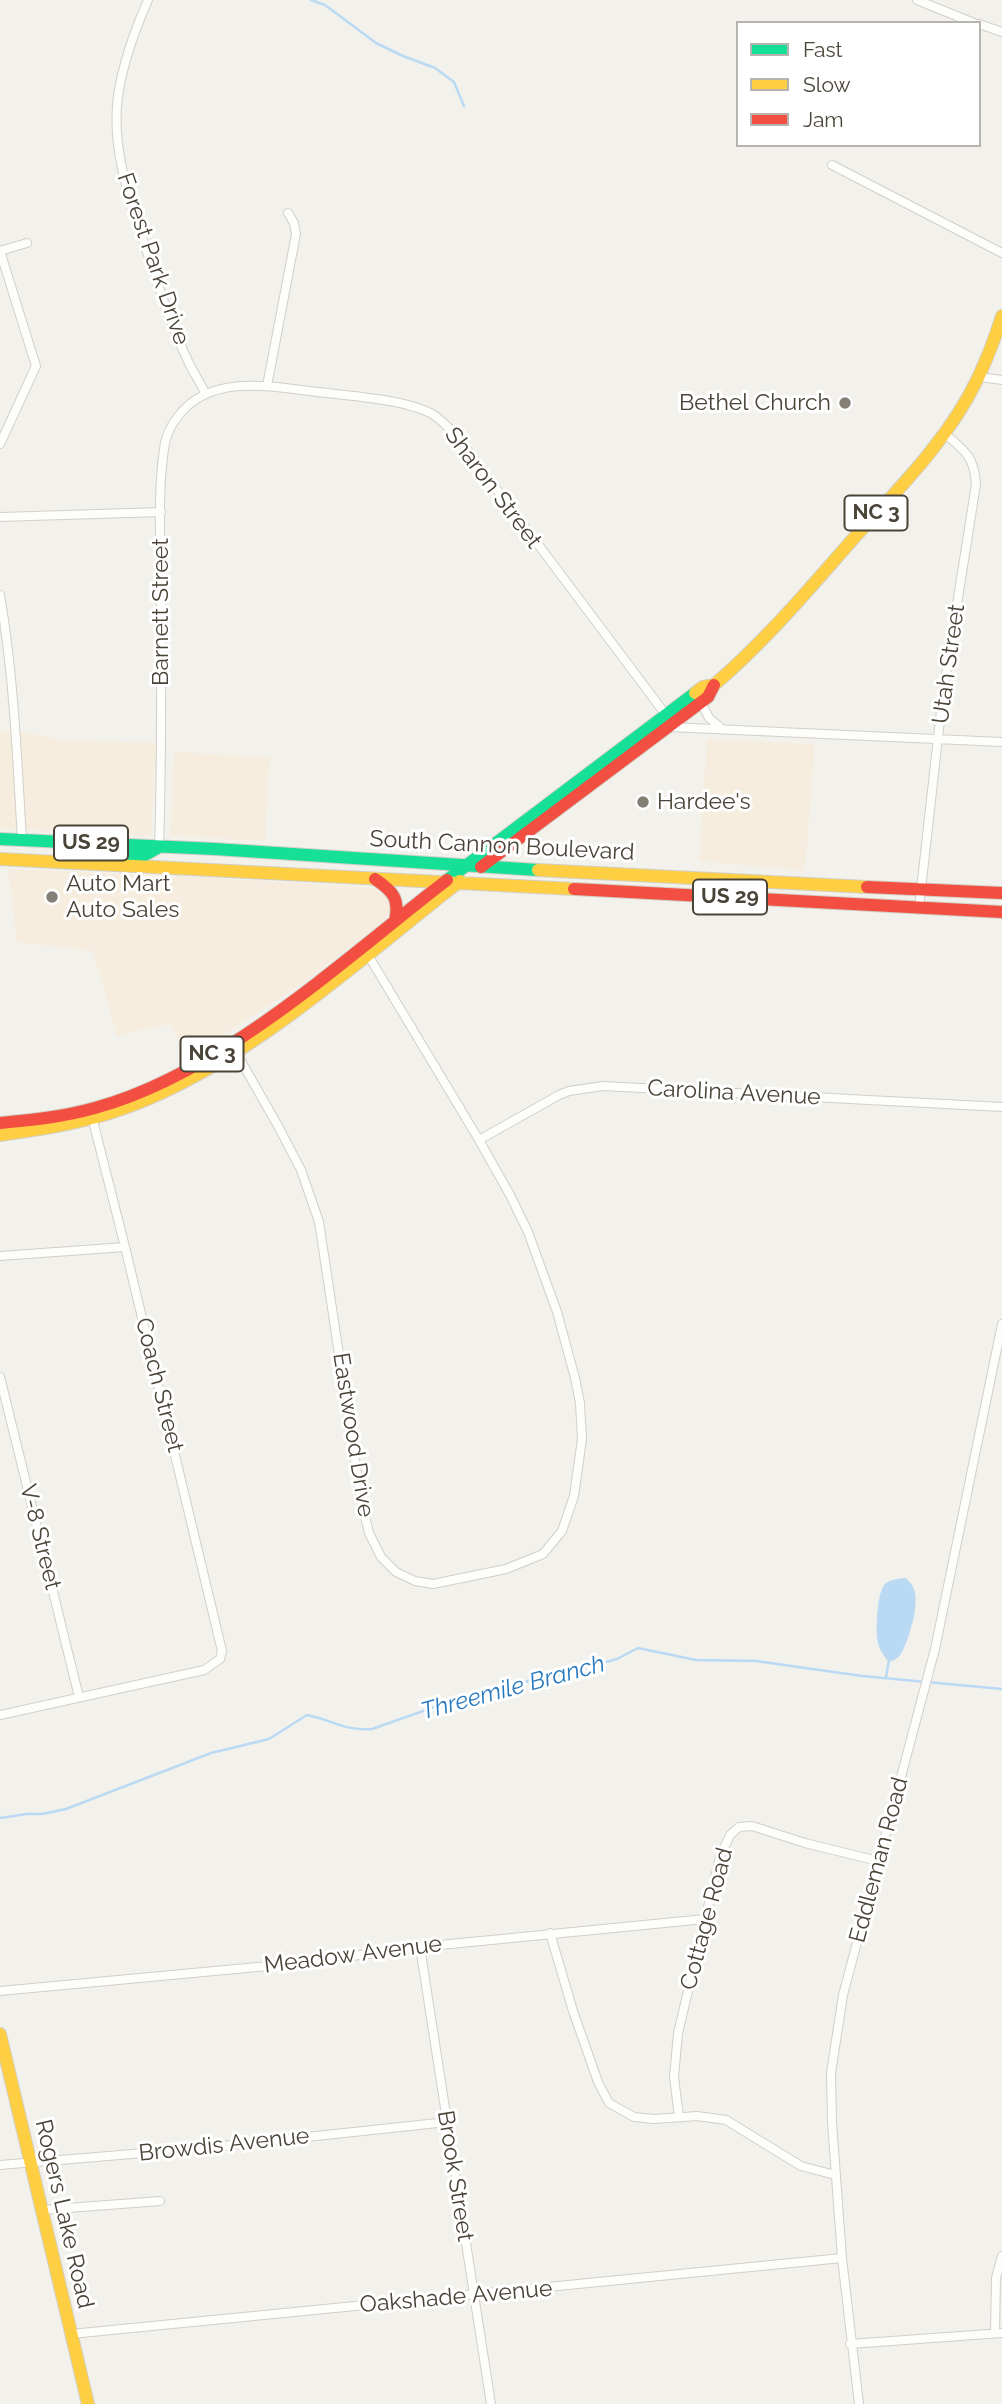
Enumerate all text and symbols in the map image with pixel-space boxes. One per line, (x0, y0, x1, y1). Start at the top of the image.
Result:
legend (736, 21, 981, 147)
text: Fast (803, 37, 843, 62)
text: Slow (803, 72, 851, 97)
text: Jam (803, 107, 844, 132)
street label: Forest Park Drive (111, 169, 195, 349)
place label: Bethel Church (679, 389, 831, 417)
marker: Bethel Church (837, 395, 853, 411)
street label: Sharon Street (439, 422, 547, 554)
road number: NC 3 (844, 496, 908, 530)
street label: Barnett Street (147, 538, 175, 686)
street label: Utah Street (927, 602, 971, 726)
place label: Hardee's (657, 788, 751, 816)
marker: Hardee's (635, 794, 651, 810)
street label: South Cannon Boulevard (369, 825, 635, 867)
road number: US 29 (54, 826, 128, 860)
place label: Auto Mart Auto Sales (66, 870, 179, 924)
road number: US 29 (693, 880, 767, 914)
marker: Auto Mart Auto Sales (44, 889, 60, 905)
road number: NC 3 (180, 1036, 244, 1072)
street label: Carolina Avenue (647, 1075, 821, 1111)
street label: Coach Street (129, 1315, 189, 1455)
street label: Eastwood Drive (326, 1351, 380, 1519)
street label: V-8 Street (14, 1481, 66, 1593)
water label: Threemile Branch (418, 1650, 608, 1726)
street label: Eddleman Road (844, 1774, 914, 1946)
street label: Cottage Road (675, 1845, 739, 1993)
street label: Meadow Avenue (263, 1930, 443, 1980)
street label: Brook Street (431, 2109, 479, 2243)
street label: Rogers Lake Road (29, 2117, 99, 2311)
street label: Browdis Avenue (137, 2122, 311, 2168)
street label: Oakshade Avenue (358, 2275, 554, 2319)

